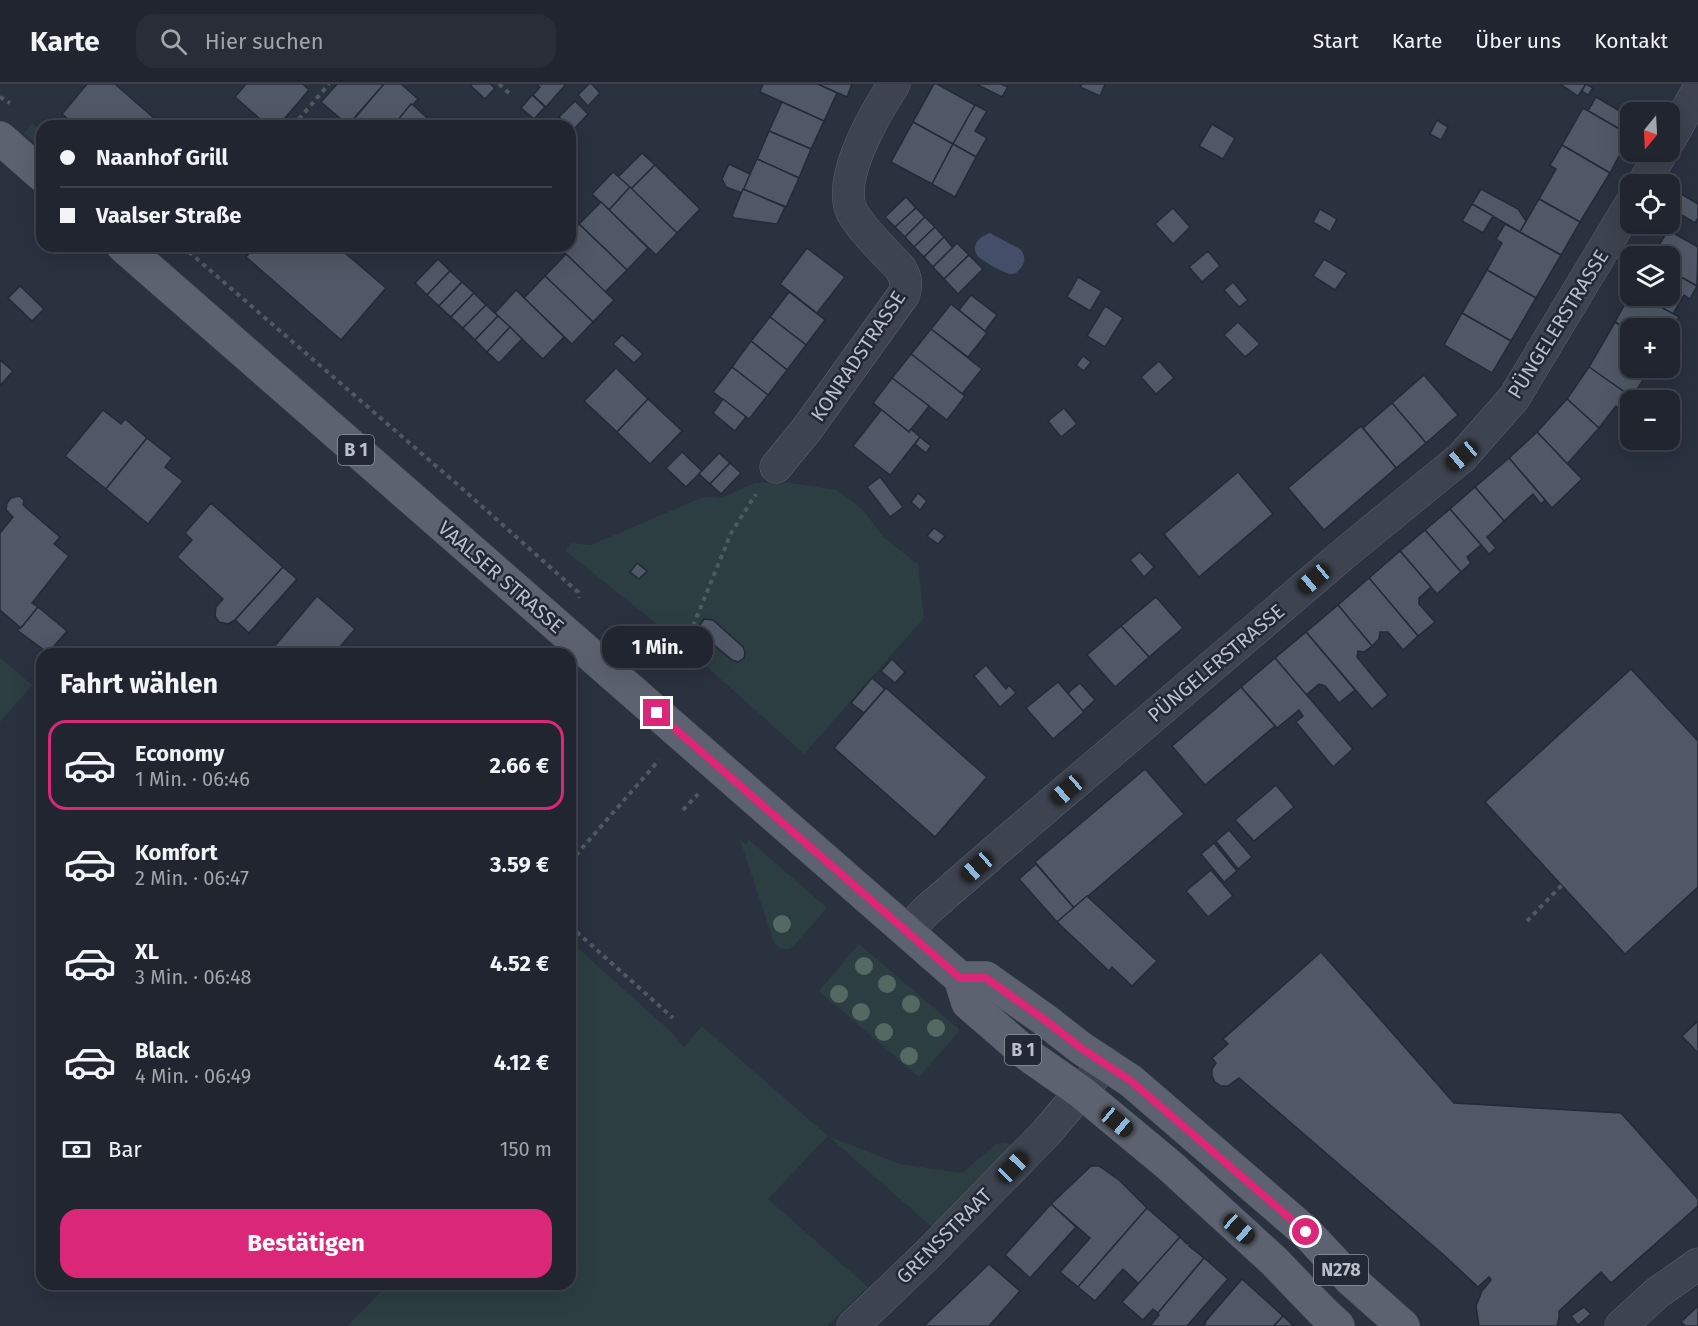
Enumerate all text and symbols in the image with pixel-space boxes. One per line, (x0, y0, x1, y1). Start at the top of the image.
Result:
search box (136, 14, 556, 68)
text: Karte (30, 25, 100, 58)
icon: search (157, 25, 190, 58)
text: Hier suchen (205, 28, 324, 55)
text: Start (1313, 28, 1359, 54)
text: Karte (1392, 28, 1442, 54)
text: Über uns (1475, 28, 1561, 54)
text: Kontakt (1594, 28, 1668, 54)
north arrow (1620, 102, 1680, 162)
map controls (1620, 102, 1680, 450)
text: Naanhof Grill (96, 144, 228, 171)
button: locate (1620, 174, 1680, 234)
text: Vaalser Straße (96, 202, 241, 229)
street label: PÜNGELERSTRASSE (1502, 245, 1614, 403)
button: layers (1620, 246, 1680, 306)
street label: KONRADSTRASSE (806, 286, 910, 426)
button: + (1620, 318, 1680, 378)
button: − (1620, 390, 1680, 450)
road number: B 1 (338, 435, 374, 465)
car (1442, 438, 1482, 474)
street label: VAALSER STRASSE (433, 516, 569, 638)
car (1294, 561, 1334, 597)
street label: PÜNGELERSTRASSE (1143, 599, 1289, 727)
callout: 1 Min. (602, 626, 712, 668)
text: 1 Min. (632, 635, 683, 659)
text: Fahrt wählen (60, 668, 218, 700)
route end (643, 699, 670, 726)
icon: car (63, 738, 117, 792)
text: Economy (135, 740, 224, 767)
text: 2.66 € (490, 752, 549, 779)
text: 1 Min. · 06:46 (135, 767, 250, 791)
car (1048, 771, 1086, 809)
icon: car (63, 837, 117, 891)
text: Komfort (135, 839, 218, 866)
car (958, 848, 996, 886)
text: 3.59 € (490, 851, 549, 878)
text: 2 Min. · 06:47 (135, 866, 249, 890)
icon: car (63, 936, 117, 990)
text: XL (135, 938, 159, 965)
text: 4.52 € (490, 950, 549, 977)
text: 3 Min. · 06:48 (135, 965, 252, 989)
icon: car (63, 1035, 117, 1089)
road number: B 1 (1005, 1035, 1041, 1065)
text: Black (135, 1037, 190, 1064)
text: 4.12 € (494, 1049, 549, 1076)
text: 4 Min. · 06:49 (135, 1064, 251, 1088)
car (1097, 1104, 1137, 1140)
icon: cash (60, 1133, 93, 1166)
text: Bar (108, 1136, 142, 1163)
text: 150 m (500, 1137, 552, 1161)
car (994, 1148, 1032, 1186)
street label: GRENSSTRAAT (891, 1183, 997, 1289)
button: Bestätigen (60, 1209, 552, 1278)
car (1220, 1210, 1258, 1248)
route start (1292, 1218, 1319, 1245)
road number: N278 (1314, 1255, 1368, 1285)

